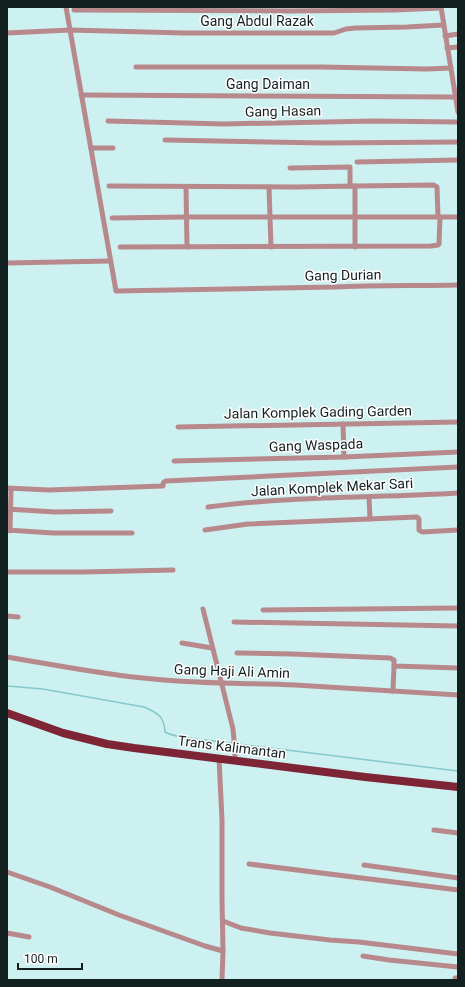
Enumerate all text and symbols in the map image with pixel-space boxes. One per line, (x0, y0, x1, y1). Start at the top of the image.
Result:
street label: Gang Abdul Razak (200, 13, 315, 29)
street label: Gang Daiman (226, 76, 310, 92)
street label: Gang Hasan (245, 102, 321, 120)
street label: Gang Durian (305, 266, 381, 284)
street label: Jalan Komplek Gading Garden (224, 402, 412, 422)
street label: Gang Waspada (269, 435, 363, 455)
street label: Jalan Komplek Mekar Sari (251, 475, 413, 499)
street label: Gang Haji Ali Amin (174, 661, 290, 681)
street label: Trans Kalimantan (177, 732, 287, 762)
scale bar (18, 945, 82, 971)
text: 100 m (24, 952, 58, 966)

